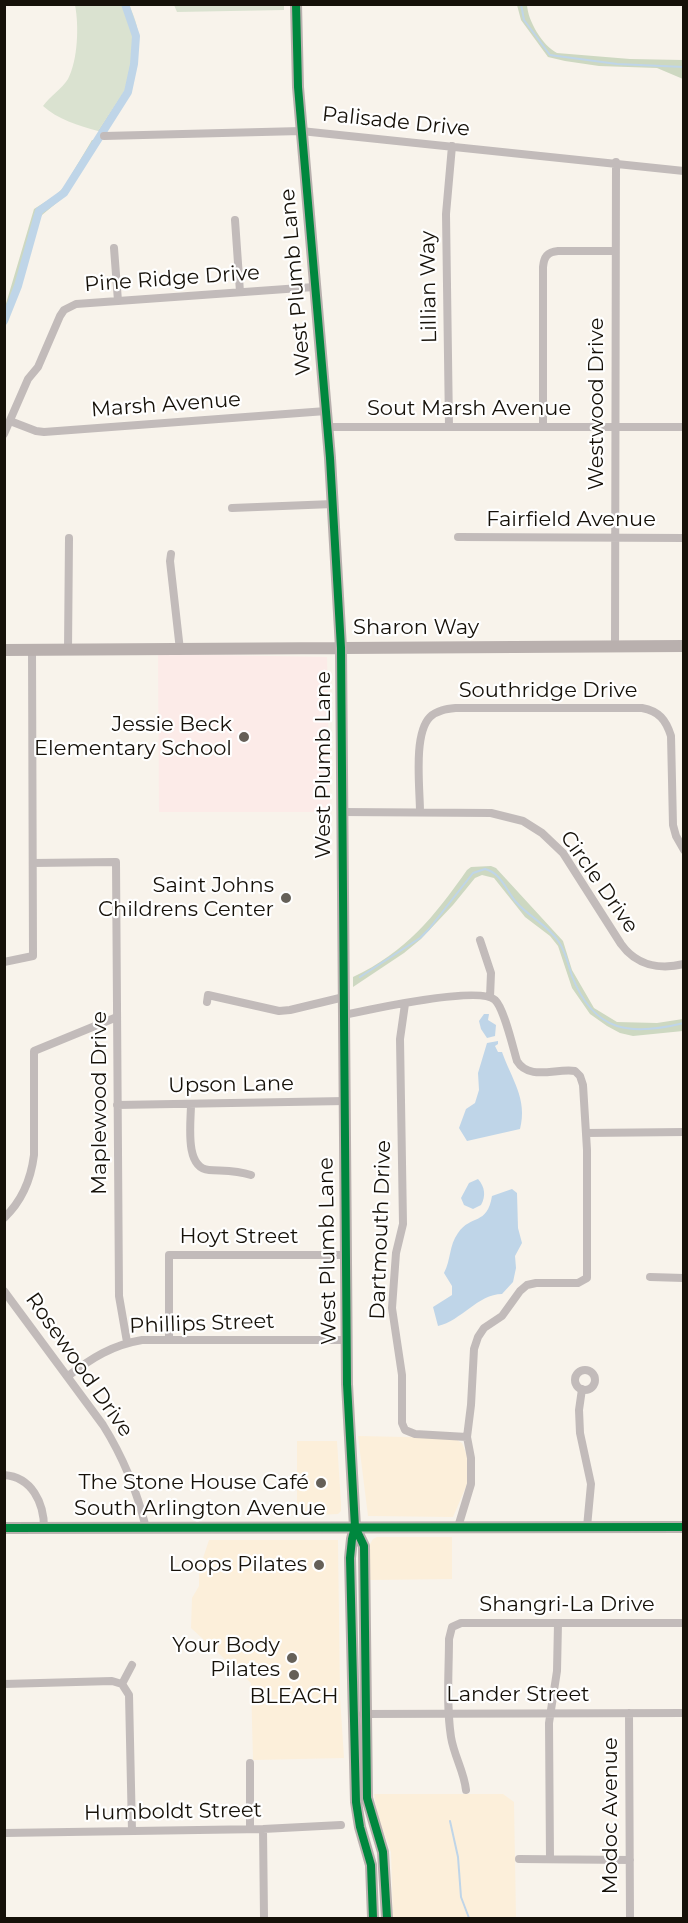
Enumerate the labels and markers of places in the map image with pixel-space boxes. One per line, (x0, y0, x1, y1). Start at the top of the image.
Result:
place label: Jessie Beck Elementary School (34, 712, 232, 762)
marker: Jessie Beck Elementary School (237, 730, 251, 744)
place label: Saint Johns Childrens Center (98, 873, 274, 923)
marker: Saint Johns Childrens Center (279, 891, 293, 905)
place label: The Stone House Café (78, 1470, 309, 1496)
marker: The Stone House Café (314, 1476, 328, 1490)
place label: Loops Pilates (169, 1552, 307, 1578)
marker: Loops Pilates (312, 1558, 326, 1572)
place label: Your Body Pilates (172, 1633, 280, 1683)
marker: Your Body Pilates (285, 1651, 299, 1665)
marker: BLEACH (287, 1668, 301, 1682)
place label: BLEACH (249, 1684, 339, 1710)

